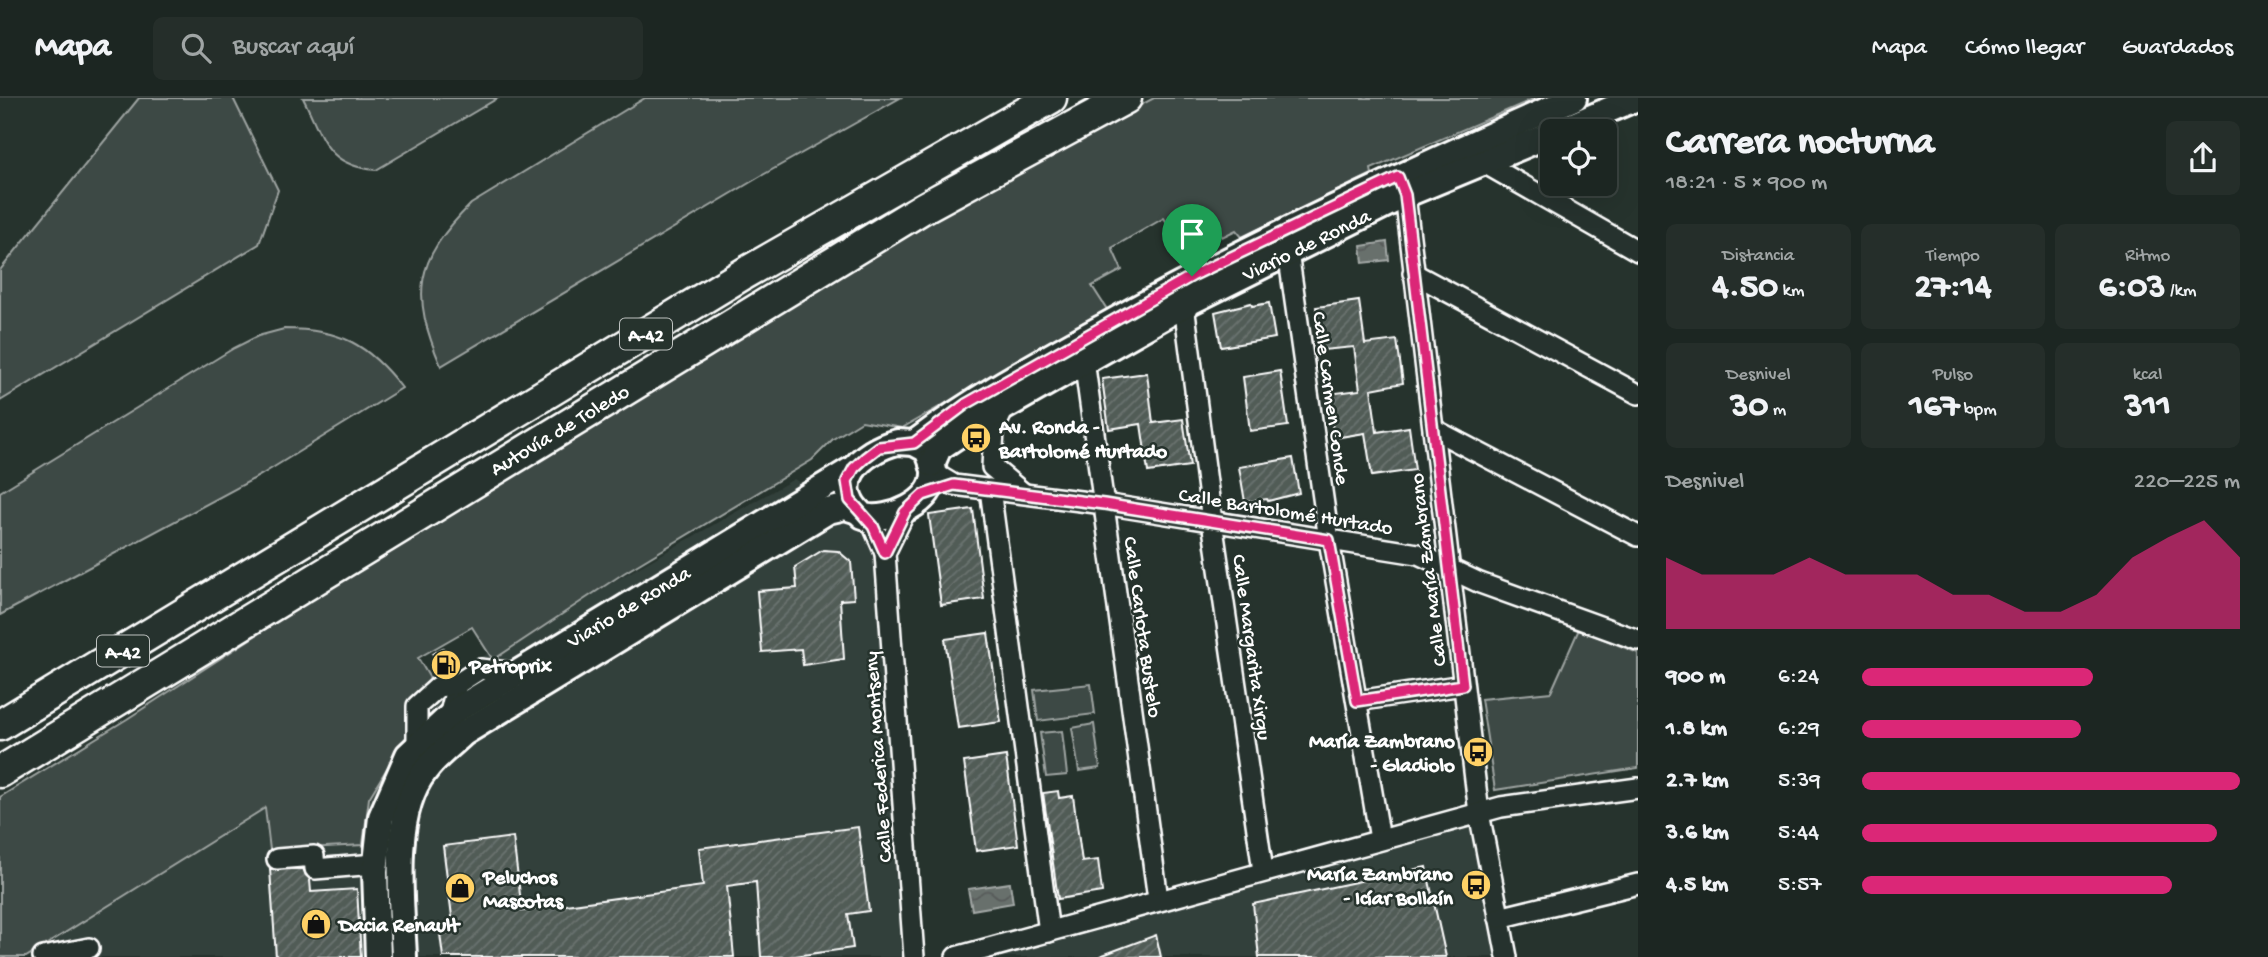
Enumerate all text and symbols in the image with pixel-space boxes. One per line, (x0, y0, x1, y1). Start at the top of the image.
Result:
search box (153, 17, 643, 80)
text: Mapa (35, 29, 111, 67)
icon: search (177, 29, 215, 67)
text: Buscar aquí (233, 33, 354, 64)
text: Mapa (1872, 34, 1927, 63)
text: Cómo llegar (1965, 34, 2084, 63)
text: Guardados (2122, 34, 2233, 63)
map controls (1540, 119, 1617, 196)
button: locate (1540, 119, 1617, 196)
button: share (2166, 121, 2240, 195)
text: Carrera nocturna (1666, 122, 1934, 166)
text: 18:21 · 5 × 900 m (1666, 170, 1827, 197)
pin (1162, 204, 1222, 276)
street label: Viario de Ronda (1238, 205, 1377, 289)
icon: arrive (1173, 215, 1211, 253)
text: Distancia (1722, 245, 1794, 268)
text: Tiempo (1926, 245, 1980, 268)
text: Ritmo (2125, 245, 2170, 268)
text: 4.50 (1712, 268, 1778, 309)
text: 27:14 (1914, 268, 1992, 309)
text: 6:03 (2099, 268, 2166, 309)
text: km (1778, 280, 1804, 303)
text: /km (2166, 280, 2197, 303)
street label: Calle Carmen Conde (1304, 310, 1353, 488)
road number: A-42 (620, 318, 672, 350)
text: Desnivel (1726, 364, 1791, 387)
text: Pulso (1933, 364, 1973, 387)
text: kcal (2133, 364, 2163, 387)
street label: Autovía de Toledo (487, 381, 635, 483)
text: 30 (1730, 387, 1768, 428)
text: 167 (1909, 387, 1959, 428)
text: 311 (2124, 387, 2171, 428)
text: m (1768, 399, 1786, 422)
text: bpm (1959, 399, 1997, 422)
place label: Av. Ronda - Bartolomé Hurtado (998, 417, 1167, 466)
bus stop icon: Av. Ronda - Bartolomé Hurtado (959, 421, 993, 455)
text: Desnivel (1666, 469, 1744, 496)
text: 220–225 m (2134, 469, 2240, 496)
street label: Calle María Zambrano (1406, 472, 1455, 667)
street label: Calle Bartolomé Hurtado (1177, 484, 1394, 543)
street label: Calle Carlota Bustelo (1115, 535, 1166, 720)
street label: Calle Margarita Xirgu (1224, 553, 1275, 742)
street label: Viario de Ronda (563, 562, 697, 656)
road number: A-42 (97, 636, 149, 666)
fuel station icon: Petroprix (429, 648, 463, 682)
street label: Calle Federica Montseny (861, 650, 900, 863)
place label: Petroprix (468, 656, 553, 681)
text: 900 m (1666, 664, 1725, 691)
text: 6:24 (1778, 664, 1819, 691)
text: 1.8 km (1666, 716, 1727, 743)
text: 6:29 (1778, 716, 1820, 743)
place label: María Zambrano - Gladiolo (1309, 731, 1455, 780)
bus stop icon: María Zambrano - Gladiolo (1461, 735, 1495, 769)
text: 2.7 km (1666, 768, 1729, 795)
text: 5:39 (1778, 768, 1821, 795)
text: 3.6 km (1666, 820, 1729, 847)
text: 5:44 (1778, 820, 1819, 847)
place label: María Zambrano - Icíar Bollaín (1307, 864, 1454, 913)
place label: Peluchos Mascotas (482, 867, 564, 916)
bus stop icon: María Zambrano - Icíar Bollaín (1459, 868, 1493, 902)
shop icon: Peluchos Mascotas (443, 871, 477, 905)
text: 4.5 km (1666, 872, 1728, 899)
text: 5:57 (1778, 872, 1821, 899)
shop icon: Dacia Renault (299, 907, 333, 941)
place label: Dacia Renault (337, 915, 462, 940)

